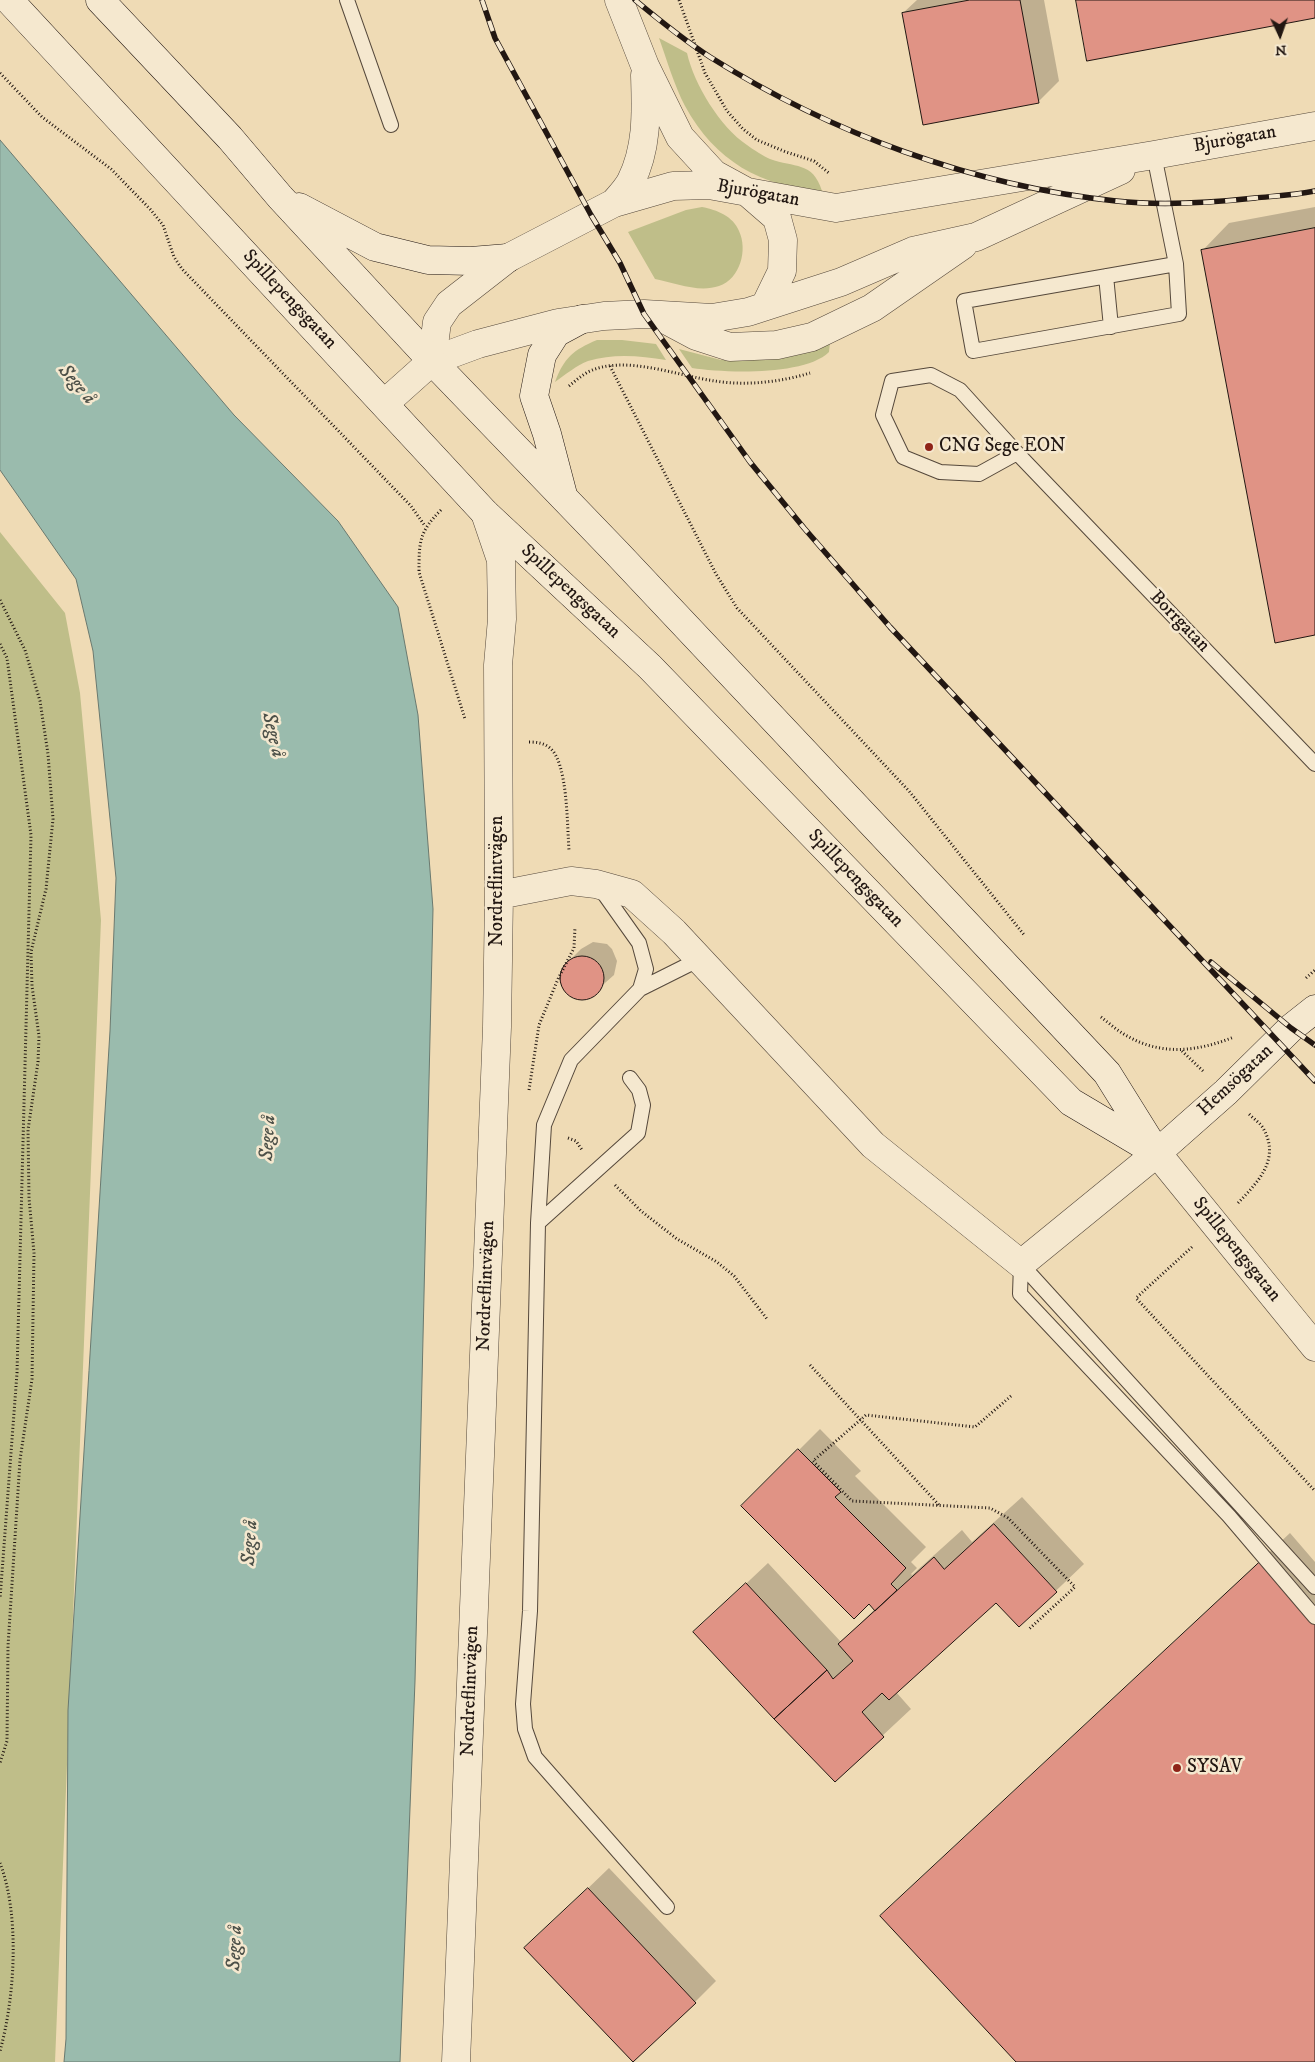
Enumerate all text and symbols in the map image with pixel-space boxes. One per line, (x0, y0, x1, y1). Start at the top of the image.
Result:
north arrow (1255, 10, 1305, 60)
text: N (1275, 41, 1287, 59)
street label: Bjurögatan (1192, 122, 1278, 158)
street label: Bjurögatan (715, 176, 801, 212)
street label: Spillepengsgatan (237, 245, 341, 355)
water label: Sege å (52, 360, 100, 410)
place label: CNG Sege EON (939, 436, 1066, 458)
marker: CNG Sege EON (923, 441, 935, 453)
street label: Spillepengsgatan (515, 540, 625, 644)
street label: Borrgatan (1144, 586, 1214, 658)
water label: Sege å (255, 710, 289, 760)
street label: Nordreflintvägen (487, 816, 509, 946)
street label: Spillepengsgatan (802, 825, 908, 933)
street label: Hemsögatan (1194, 1040, 1278, 1122)
water label: Sege å (256, 1115, 282, 1161)
street label: Spillepengsgatan (1187, 1193, 1285, 1307)
street label: Nordreflintvägen (473, 1220, 501, 1352)
water label: Sege å (238, 1520, 264, 1566)
street label: Nordreflintvägen (457, 1625, 485, 1757)
place label: SYSAV (1187, 1757, 1242, 1779)
marker: SYSAV (1171, 1762, 1183, 1774)
water label: Sege å (223, 1925, 249, 1971)

